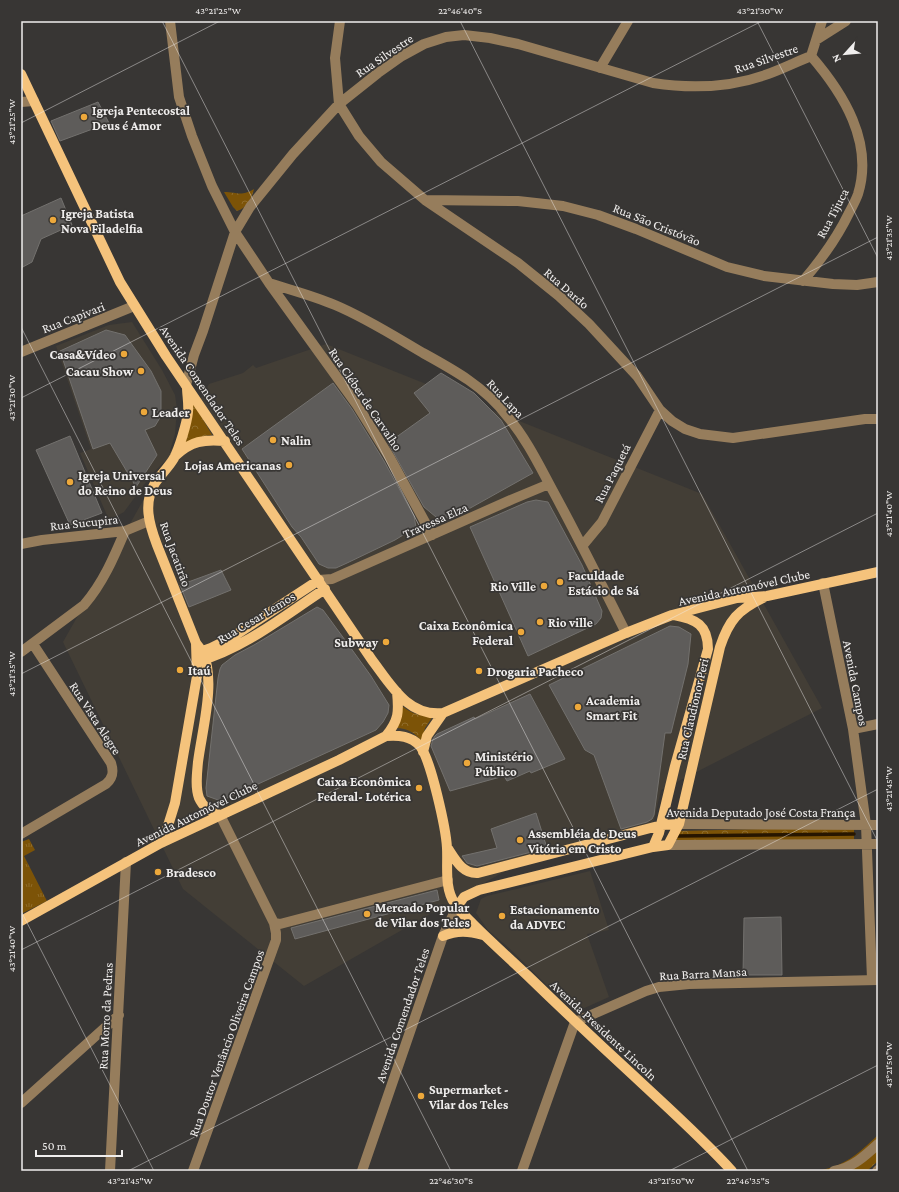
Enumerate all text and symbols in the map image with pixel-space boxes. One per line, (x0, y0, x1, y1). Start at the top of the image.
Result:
text: 43°21'25"W (195, 5, 242, 16)
text: 22°46'40"S (438, 5, 482, 16)
text: 43°21'30"W (737, 5, 784, 16)
street label: Rua Silvestre (353, 30, 416, 80)
north arrow (825, 34, 865, 74)
street label: Rua Silvestre (732, 40, 800, 76)
text: N (829, 52, 843, 65)
text: 43°21'25"W (6, 98, 17, 145)
place label: Igreja Pentecostal Deus é Amor (92, 103, 190, 133)
marker: Igreja Pentecostal Deus é Amor (79, 112, 89, 122)
street label: Rua Tijuca (813, 186, 853, 241)
street label: Rua São Cristóvão (611, 200, 703, 249)
place label: Igreja Batista Nova Filadelfia (61, 206, 144, 236)
text: 43°21'35"W (883, 214, 894, 261)
marker: Igreja Batista Nova Filadelfia (48, 215, 58, 225)
street label: Rua Dardo (541, 265, 592, 312)
street label: Rua Capivari (40, 298, 107, 336)
street label: Avenida Comendador Teles (157, 323, 248, 448)
street label: Rua Cléber de Carvalho (326, 345, 406, 453)
place label: Casa&Vídeo (49, 347, 116, 362)
marker: Casa&Vídeo (119, 349, 129, 359)
place label: Cacau Show (66, 364, 134, 379)
marker: Cacau Show (136, 366, 146, 376)
text: 43°21'30"W (6, 374, 17, 421)
street label: Rua Lapa (484, 376, 527, 421)
place label: Leader (152, 405, 191, 420)
marker: Leader (139, 407, 149, 417)
place label: Nalin (281, 433, 312, 448)
marker: Nalin (268, 435, 278, 445)
street label: Rua Paquetá (591, 441, 634, 505)
place label: Lojas Americanas (184, 458, 281, 474)
marker: Lojas Americanas (284, 460, 294, 470)
place label: Igreja Universal do Reino de Deus (78, 468, 172, 498)
marker: Igreja Universal do Reino de Deus (65, 477, 75, 487)
text: 43°21'40"W (883, 490, 894, 537)
street label: Travessa Elza (400, 499, 470, 541)
street label: Rua Sucupira (49, 511, 119, 534)
street label: Rua Jacatirão (157, 520, 194, 589)
street label: Avenida Automóvel Clube (677, 566, 811, 609)
place label: Faculdade Estácio de Sá (568, 568, 640, 598)
marker: Faculdade Estácio de Sá (555, 577, 565, 587)
place label: Rio Ville (490, 579, 536, 594)
marker: Rio Ville (539, 581, 549, 591)
street label: Rua Cesar Lemos (215, 588, 298, 647)
place label: Rio ville (548, 615, 593, 630)
marker: Rio ville (535, 617, 545, 627)
place label: Caixa Econômica Federal (419, 618, 514, 648)
marker: Caixa Econômica Federal (516, 627, 526, 637)
place label: Subway (334, 635, 379, 650)
marker: Subway (381, 637, 391, 647)
street label: Avenida Campos (840, 639, 871, 727)
text: 43°21'35"W (6, 650, 17, 697)
street label: Rua Claudionor Peri (674, 656, 712, 761)
place label: Itaú (188, 663, 211, 678)
place label: Drogaria Pacheco (487, 664, 584, 679)
marker: Itaú (175, 665, 185, 675)
marker: Drogaria Pacheco (474, 666, 484, 676)
street label: Rua Vista Alegre (67, 679, 125, 758)
place label: Academia Smart Fit (585, 693, 641, 723)
marker: Academia Smart Fit (573, 702, 583, 712)
place label: Ministério Público (475, 749, 533, 779)
marker: Ministério Público (462, 758, 472, 768)
text: 43°21'45"W (883, 765, 894, 812)
place label: Caixa Econômica Federal- Lotérica (317, 774, 412, 804)
street label: Avenida Automóvel Clube (133, 777, 260, 850)
marker: Caixa Econômica Federal- Lotérica (414, 783, 424, 793)
street label: Avenida Deputado José Costa França (667, 805, 855, 820)
place label: Assembléia de Deus Vitória em Cristo (527, 826, 636, 856)
marker: Assembléia de Deus Vitória em Cristo (515, 835, 525, 845)
place label: Bradesco (166, 865, 216, 880)
marker: Bradesco (153, 867, 163, 877)
place label: Mercado Popular de Vilar dos Teles (375, 900, 470, 930)
place label: Estacionamento da ADVEC (510, 902, 600, 932)
marker: Mercado Popular de Vilar dos Teles (362, 909, 372, 919)
marker: Estacionamento da ADVEC (497, 911, 507, 921)
text: 43°21'40"W (6, 925, 17, 972)
street label: Avenida Comendador Teles (372, 946, 433, 1084)
street label: Rua Doutor Venâncio Oliveira Campos (186, 948, 267, 1139)
street label: Rua Morro da Pedras (95, 962, 116, 1070)
street label: Rua Barra Mansa (659, 964, 747, 983)
street label: Avenida Presidente Lincoln (547, 977, 660, 1084)
text: 43°21'50"W (883, 1041, 894, 1088)
place label: Supermarket - Vilar dos Teles (428, 1082, 509, 1112)
marker: Supermarket - Vilar dos Teles (416, 1091, 426, 1101)
scale bar (36, 1132, 122, 1158)
text: 50 m (42, 1139, 67, 1153)
text: 43°21'45"W (107, 1175, 154, 1186)
text: 22°46'30"S (429, 1175, 473, 1186)
text: 43°21'50"W (648, 1175, 695, 1186)
text: 22°46'35"S (727, 1175, 770, 1186)

